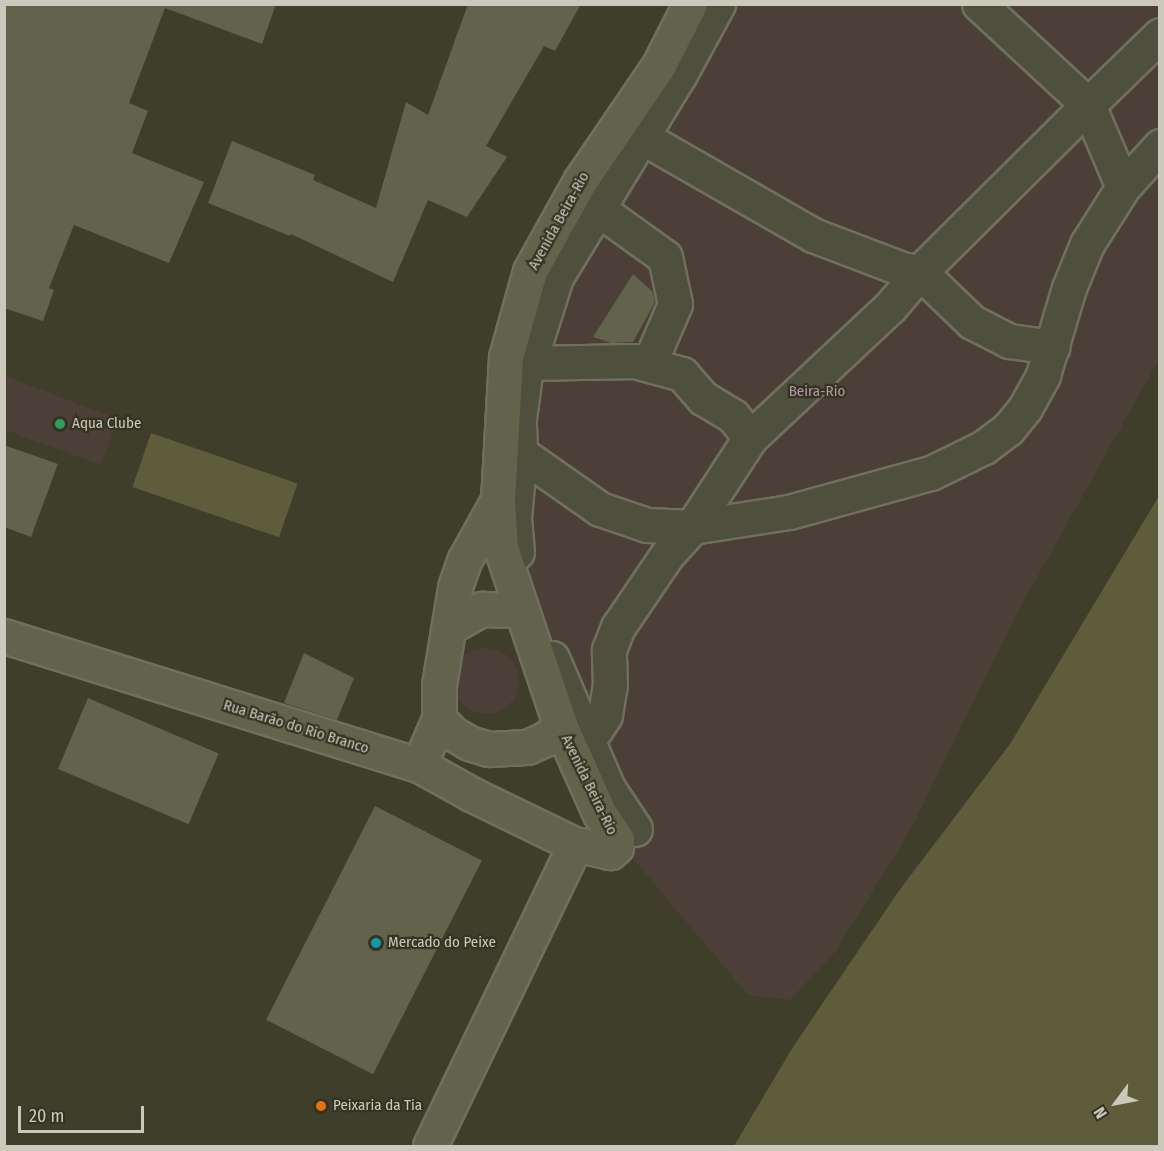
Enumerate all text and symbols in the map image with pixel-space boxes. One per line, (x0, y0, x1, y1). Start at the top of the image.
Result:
street label: Avenida Beira-Rio (525, 169, 593, 273)
park label: Beira-Rio (789, 383, 845, 401)
place label: Aqua Clube (72, 415, 141, 433)
marker: Aqua Clube (53, 417, 67, 431)
street label: Rua Barão do Rio Branco (221, 696, 371, 758)
street label: Avenida Beira-Rio (557, 732, 621, 838)
place label: Mercado do Peixe (388, 934, 496, 952)
marker: Mercado do Peixe (369, 936, 383, 950)
north arrow (1086, 1073, 1146, 1133)
scale bar (21, 1094, 147, 1132)
place label: Peixaria da Tia (333, 1097, 422, 1115)
marker: Peixaria da Tia (314, 1099, 328, 1113)
text: N (1090, 1104, 1111, 1122)
text: 20 m (29, 1105, 64, 1127)

